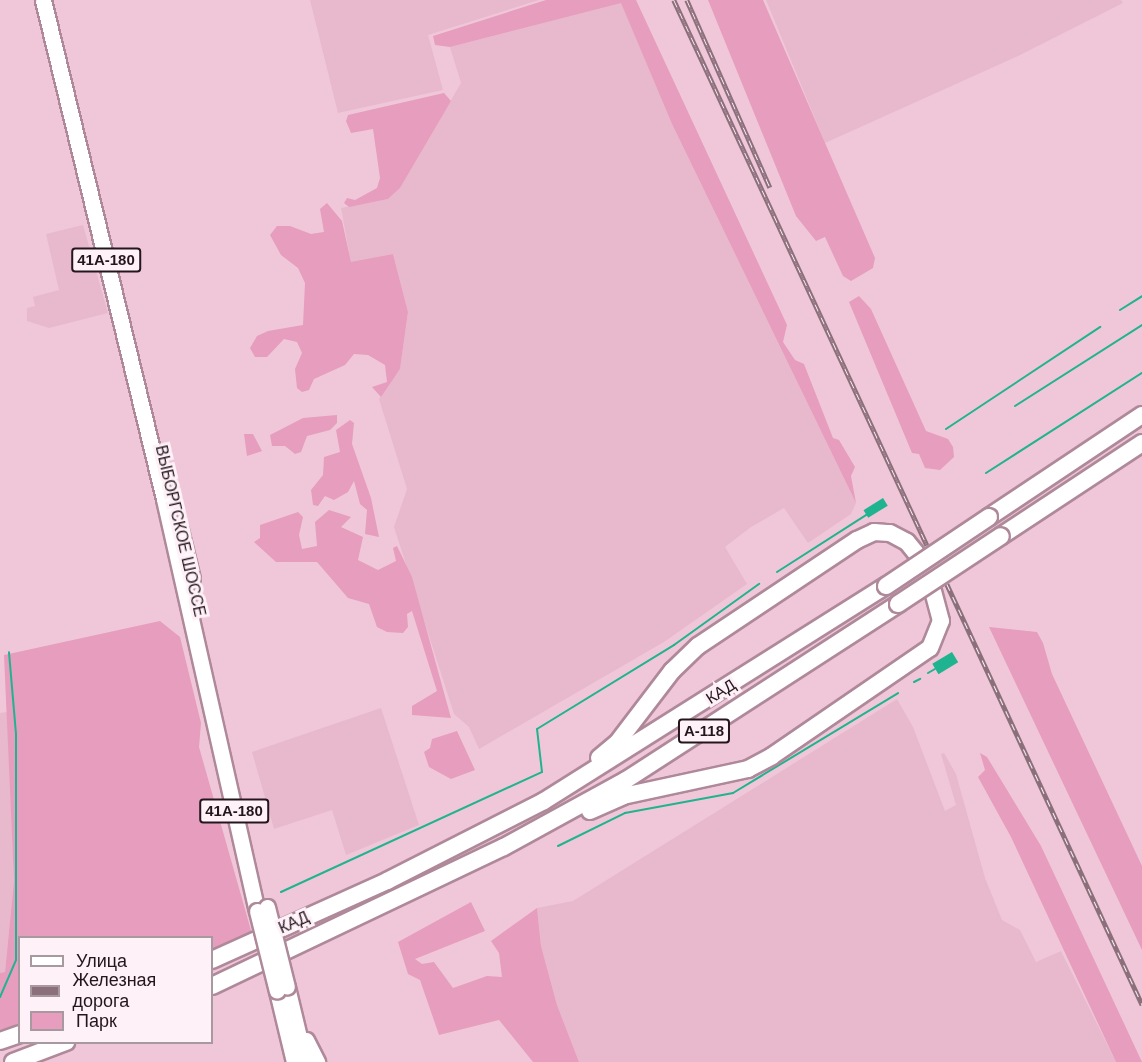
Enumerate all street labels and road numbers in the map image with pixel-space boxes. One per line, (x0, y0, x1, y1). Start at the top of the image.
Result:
road number: 41А-180 (70, 248, 142, 272)
street label: ВЫБОРГСКОЕ ШОССЕ (151, 443, 209, 619)
street label: КАД (703, 675, 739, 709)
road number: А-118 (677, 719, 731, 743)
road number: 41А-180 (198, 799, 270, 823)
street label: КАД (276, 908, 312, 938)

